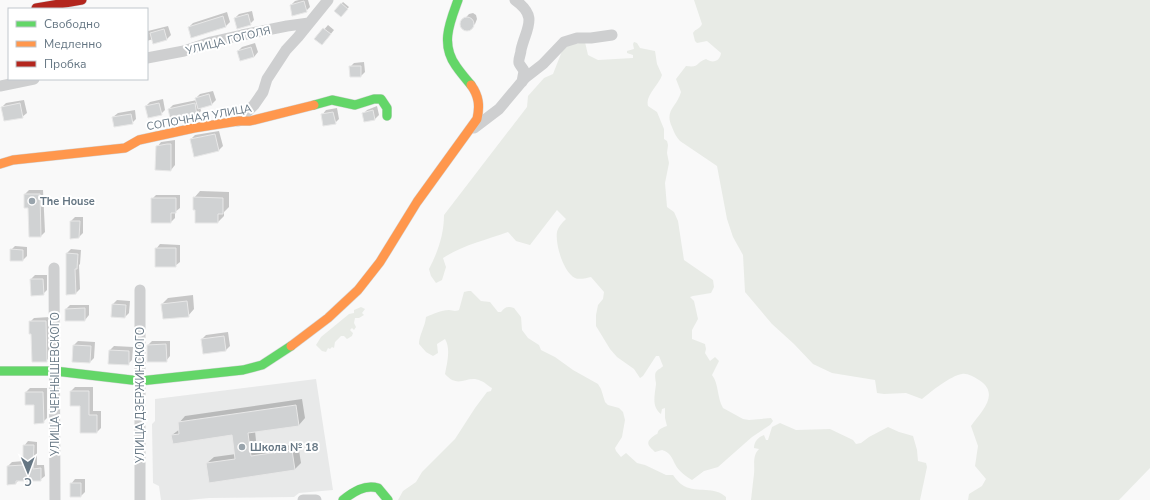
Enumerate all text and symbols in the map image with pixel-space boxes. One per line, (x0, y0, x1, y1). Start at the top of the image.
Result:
legend (8, 8, 148, 80)
text: Свободно (44, 16, 100, 32)
street label: УЛИЦА ГОГОЛЯ (183, 23, 272, 59)
text: Медленно (44, 36, 102, 52)
text: Пробка (44, 56, 87, 72)
street label: СОПОЧНАЯ УЛИЦА (145, 101, 253, 134)
place label: The House (40, 194, 95, 209)
marker: The House (27, 196, 37, 206)
street label: УЛИЦА ЧЕРНЫШЕВСКОГО (48, 312, 63, 457)
street label: УЛИЦА ДЗЕРЖИНСКОГО (133, 327, 148, 464)
place label: Школа № 18 (250, 440, 319, 455)
marker: Школа № 18 (237, 442, 247, 452)
north arrow (8, 452, 48, 492)
text: С (24, 474, 32, 489)

